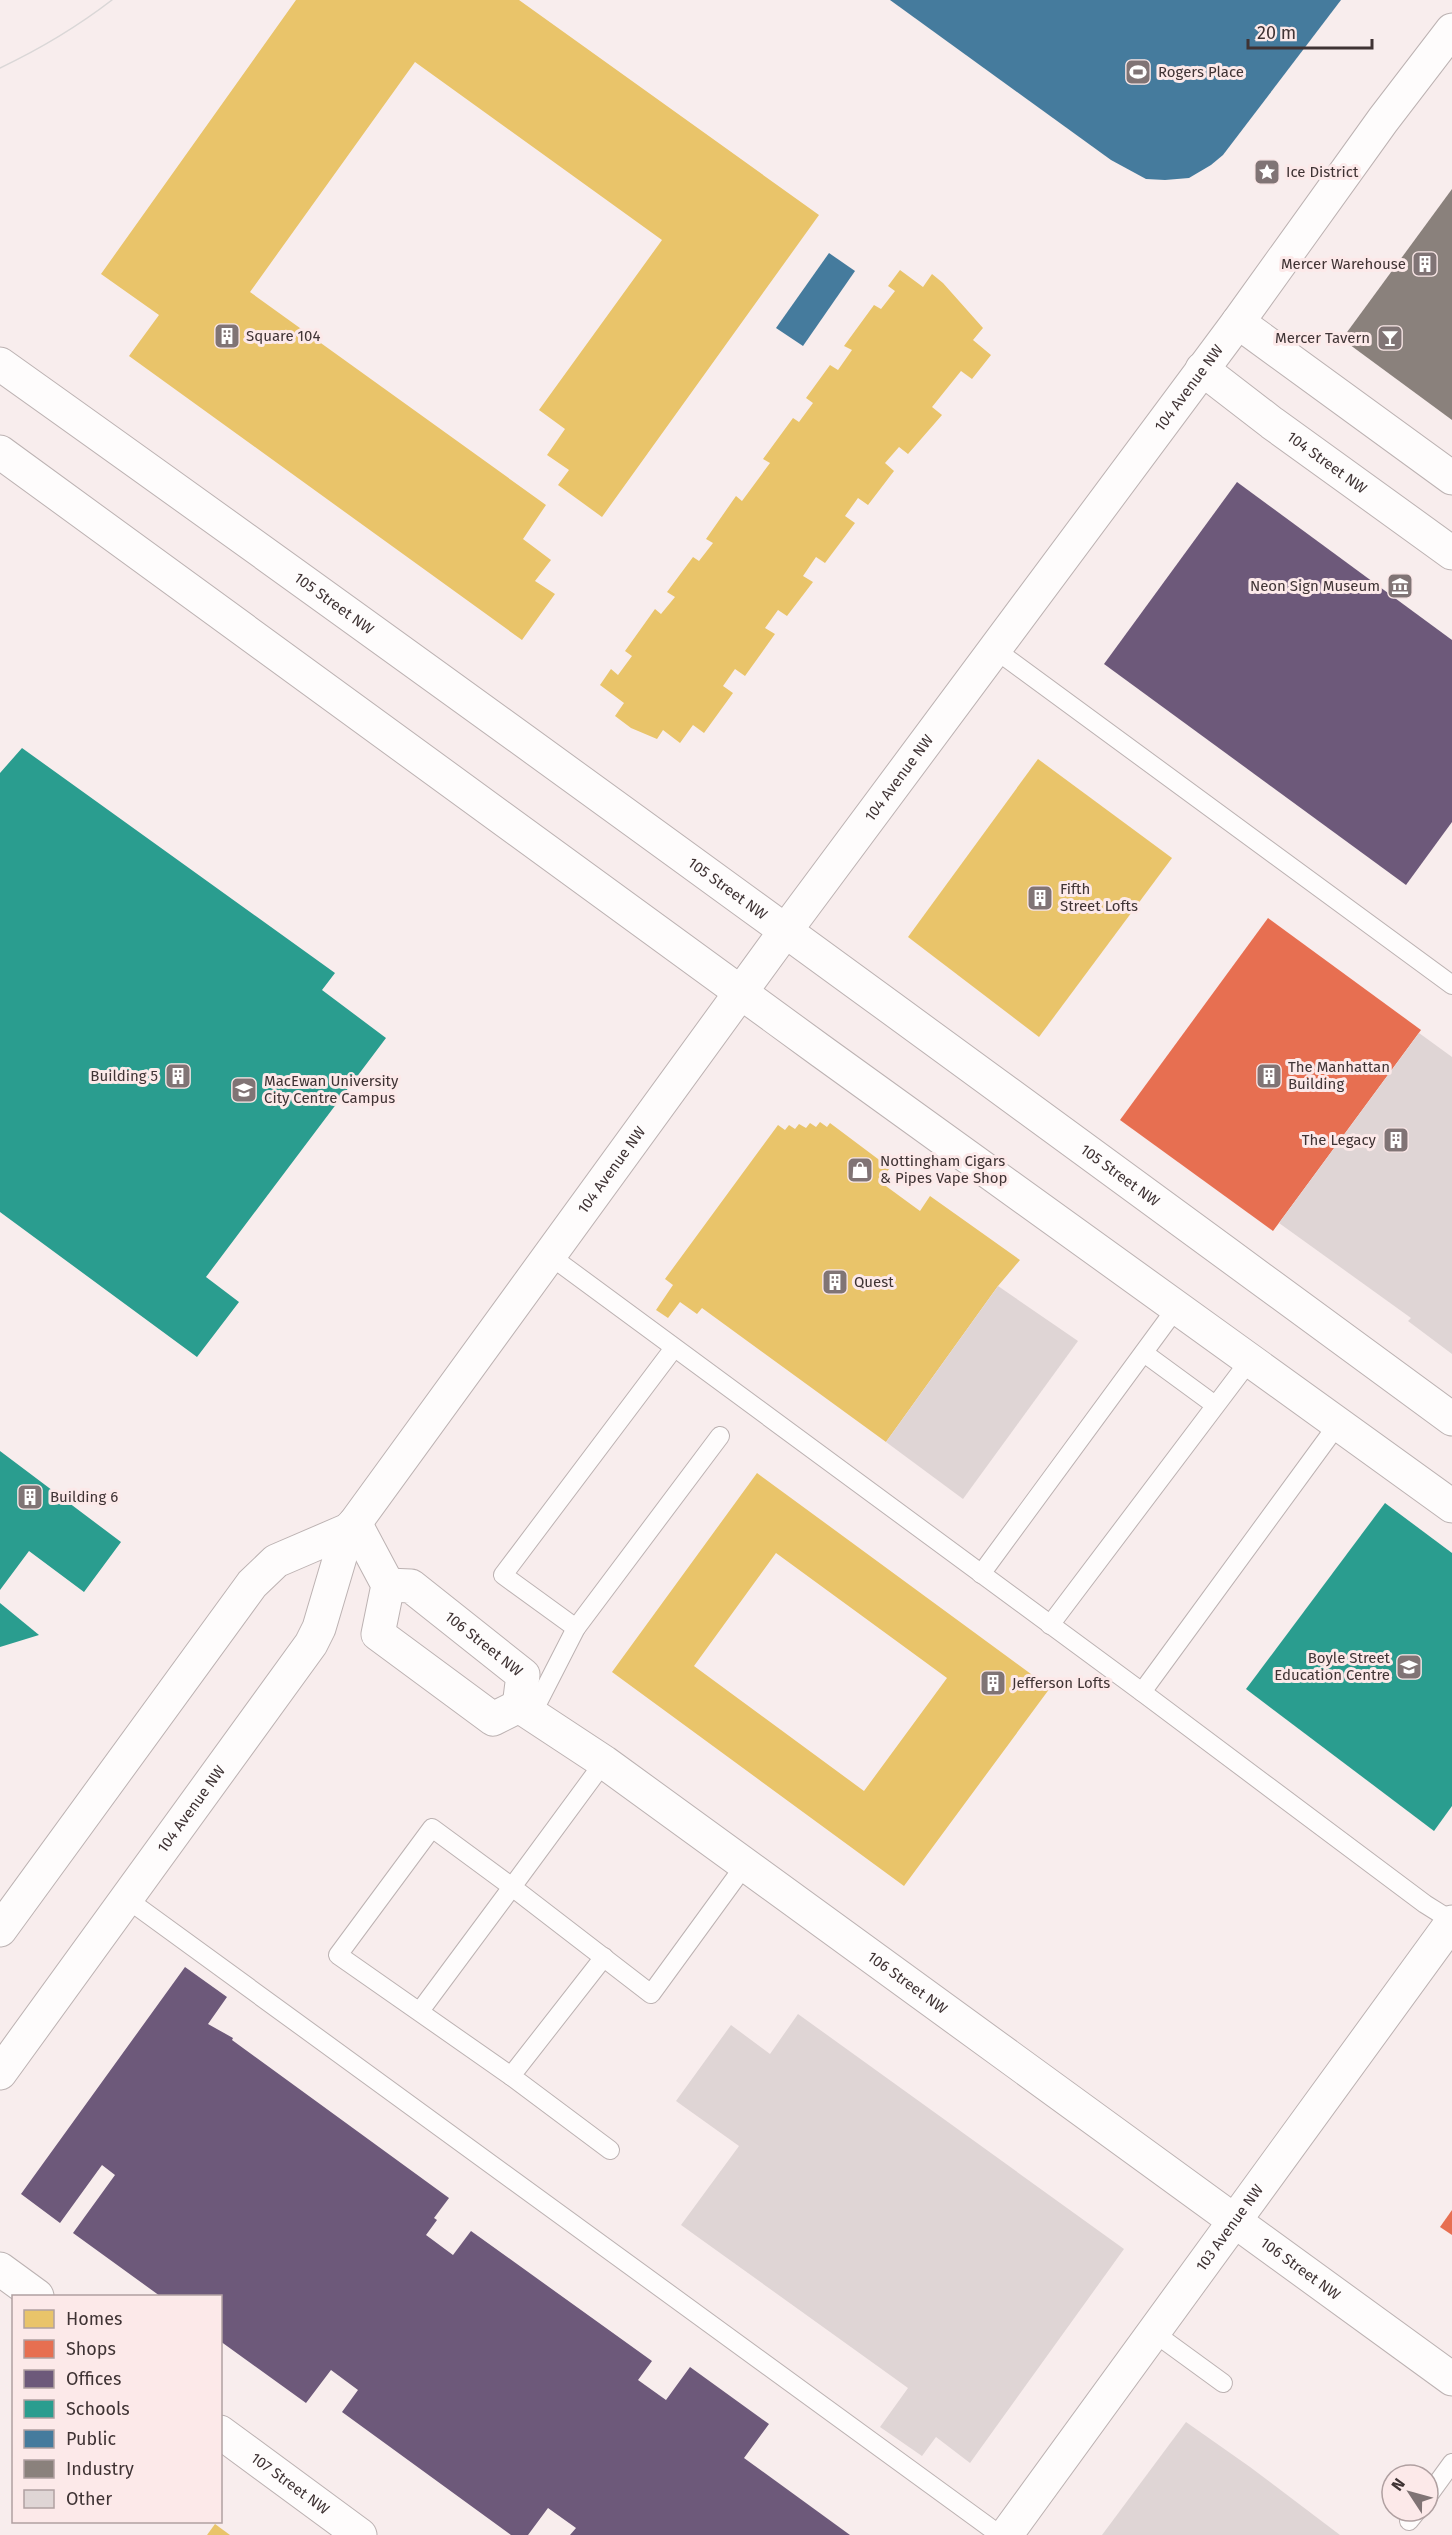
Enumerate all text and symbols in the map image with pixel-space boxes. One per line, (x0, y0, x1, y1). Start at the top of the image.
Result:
scale bar (1248, 12, 1372, 50)
text: 20 m (1257, 22, 1296, 44)
sports icon: Rogers Place (1123, 57, 1153, 87)
place label: Rogers Place (1158, 63, 1244, 81)
place icon: Ice District (1252, 157, 1282, 187)
place label: Ice District (1286, 163, 1359, 181)
building icon: Mercer Warehouse (1410, 249, 1440, 279)
place label: Mercer Warehouse (1281, 255, 1406, 273)
building icon: Square 104 (212, 321, 242, 351)
bar icon: Mercer Tavern (1375, 323, 1405, 353)
place label: Square 104 (246, 327, 320, 345)
place label: Mercer Tavern (1275, 329, 1370, 347)
street label: 104 Avenue NW (1151, 341, 1227, 435)
street label: 104 Street NW (1283, 428, 1371, 498)
street label: 105 Street NW (291, 569, 378, 639)
museum icon: Neon Sign Museum (1385, 571, 1415, 601)
place label: Neon Sign Museum (1250, 577, 1380, 595)
street label: 104 Avenue NW (861, 731, 937, 825)
street label: 105 Street NW (684, 854, 771, 924)
place label: Fifth Street Lofts (1060, 880, 1138, 915)
building icon: Fifth Street Lofts (1025, 883, 1055, 913)
place label: The Manhattan Building (1288, 1058, 1390, 1093)
building icon: Building 5 (163, 1061, 193, 1091)
building icon: The Manhattan Building (1254, 1061, 1284, 1091)
place label: Building 5 (90, 1067, 158, 1085)
place label: MacEwan University City Centre Campus (264, 1072, 399, 1107)
school or university icon: MacEwan University City Centre Campus (229, 1075, 259, 1105)
street label: 104 Avenue NW (574, 1122, 650, 1217)
building icon: The Legacy (1381, 1125, 1411, 1155)
place label: The Legacy (1302, 1131, 1377, 1149)
street label: 105 Street NW (1077, 1140, 1164, 1211)
place label: Nottingham Cigars & Pipes Vape Shop (880, 1152, 1008, 1187)
shop icon: Nottingham Cigars & Pipes Vape Shop (845, 1155, 875, 1185)
building icon: Quest (820, 1267, 850, 1297)
place label: Quest (854, 1273, 894, 1291)
building icon: Building 6 (15, 1482, 45, 1512)
place label: Building 6 (50, 1488, 118, 1506)
street label: 106 Street NW (441, 1607, 527, 1681)
place label: Boyle Street Education Centre (1274, 1649, 1391, 1684)
school or university icon: Boyle Street Education Centre (1394, 1652, 1424, 1682)
building icon: Jefferson Lofts (978, 1668, 1008, 1698)
place label: Jefferson Lofts (1012, 1674, 1110, 1692)
street label: 104 Avenue NW (154, 1761, 229, 1856)
street label: 106 Street NW (864, 1948, 951, 2018)
street label: 103 Avenue NW (1192, 2180, 1267, 2275)
street label: 106 Street NW (1257, 2234, 1344, 2304)
legend (12, 2295, 222, 2523)
text: Homes (66, 2308, 122, 2330)
text: Shops (66, 2338, 116, 2360)
text: Offices (66, 2368, 121, 2390)
text: Schools (66, 2398, 130, 2420)
text: Public (66, 2428, 116, 2450)
street label: 107 Street NW (247, 2449, 333, 2519)
text: Industry (66, 2458, 134, 2480)
north arrow (1380, 2463, 1440, 2523)
text: N (1387, 2475, 1409, 2494)
text: Other (66, 2488, 112, 2510)

